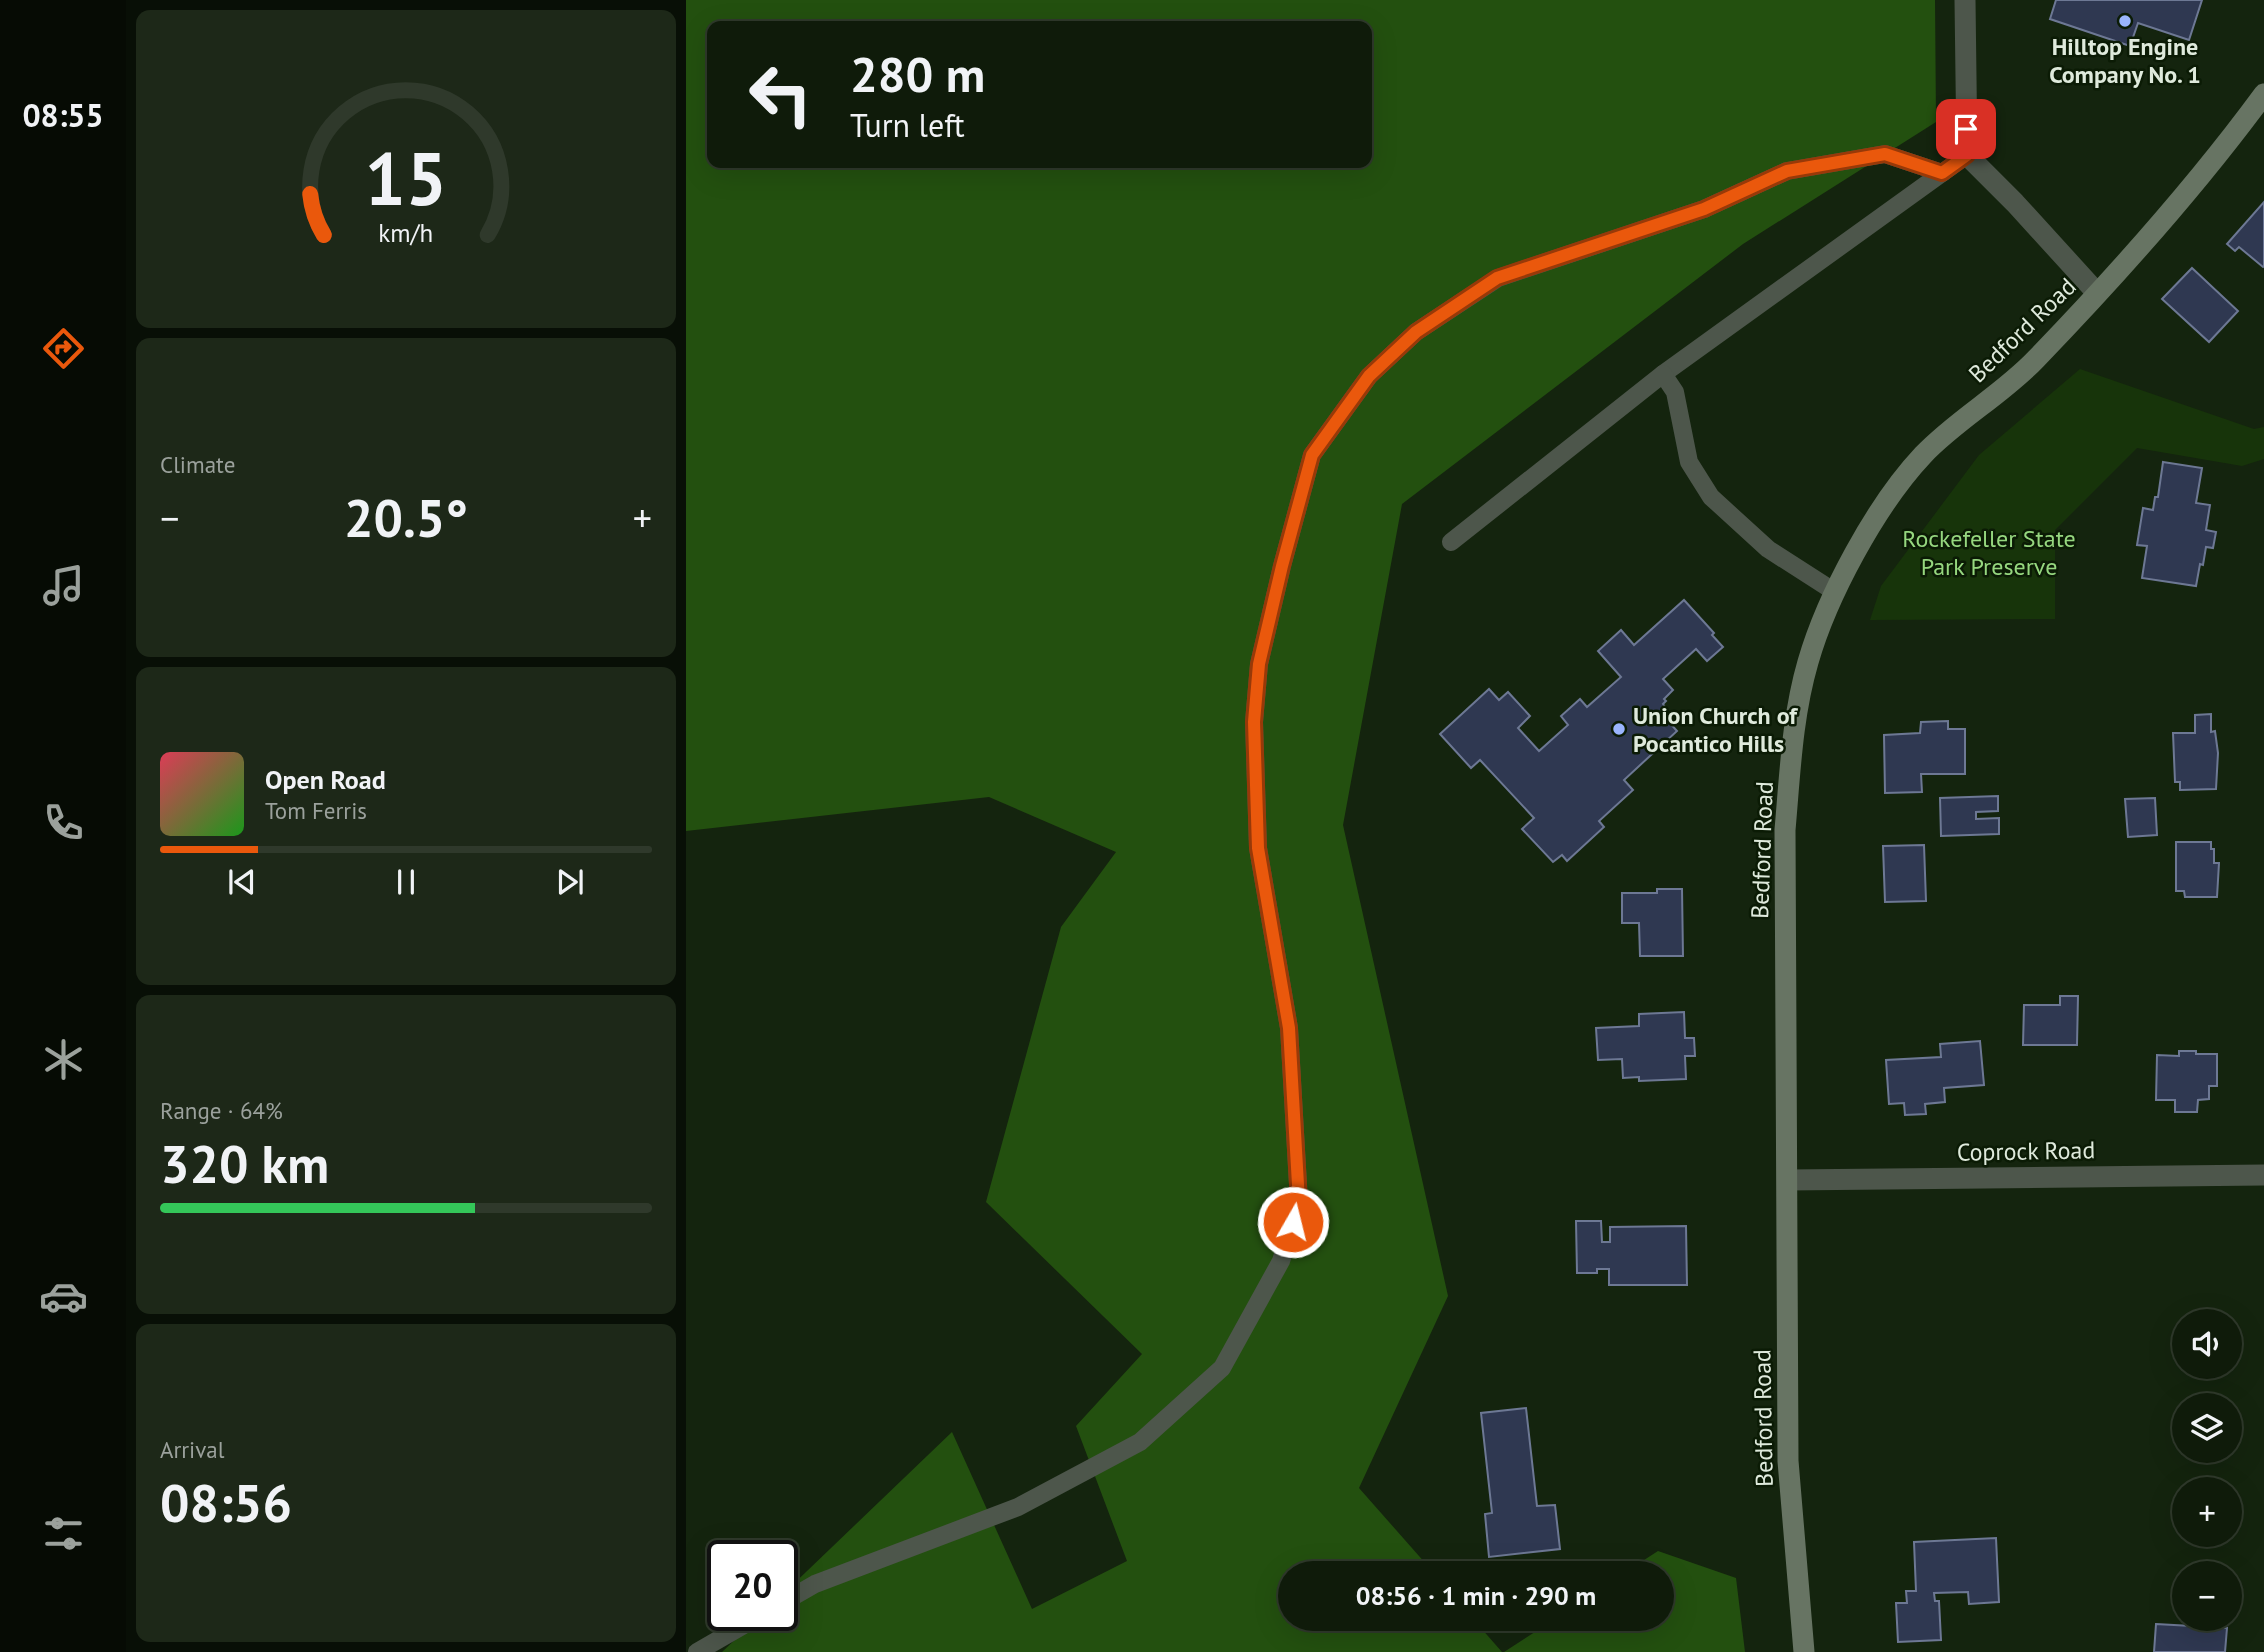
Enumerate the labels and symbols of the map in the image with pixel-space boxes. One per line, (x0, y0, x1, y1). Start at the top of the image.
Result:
marker: Hilltop Engine Company No. 1 (2117, 13, 2133, 29)
place label: Hilltop Engine Company No. 1 (2049, 31, 2201, 90)
pin (1936, 99, 1996, 159)
street label: Bedford Road (1962, 271, 2082, 389)
park label: Rockefeller State Park Preserve (1902, 523, 2076, 582)
place label: Union Church of Pocantico Hills (1633, 700, 1798, 759)
marker: Union Church of Pocantico Hills (1611, 721, 1627, 737)
street label: Bedford Road (1744, 781, 1780, 919)
street label: Coprock Road (1956, 1134, 2096, 1168)
position arrow (1256, 1185, 1330, 1259)
street label: Bedford Road (1746, 1349, 1780, 1487)
speed limit sign: 20 (707, 1540, 798, 1631)

